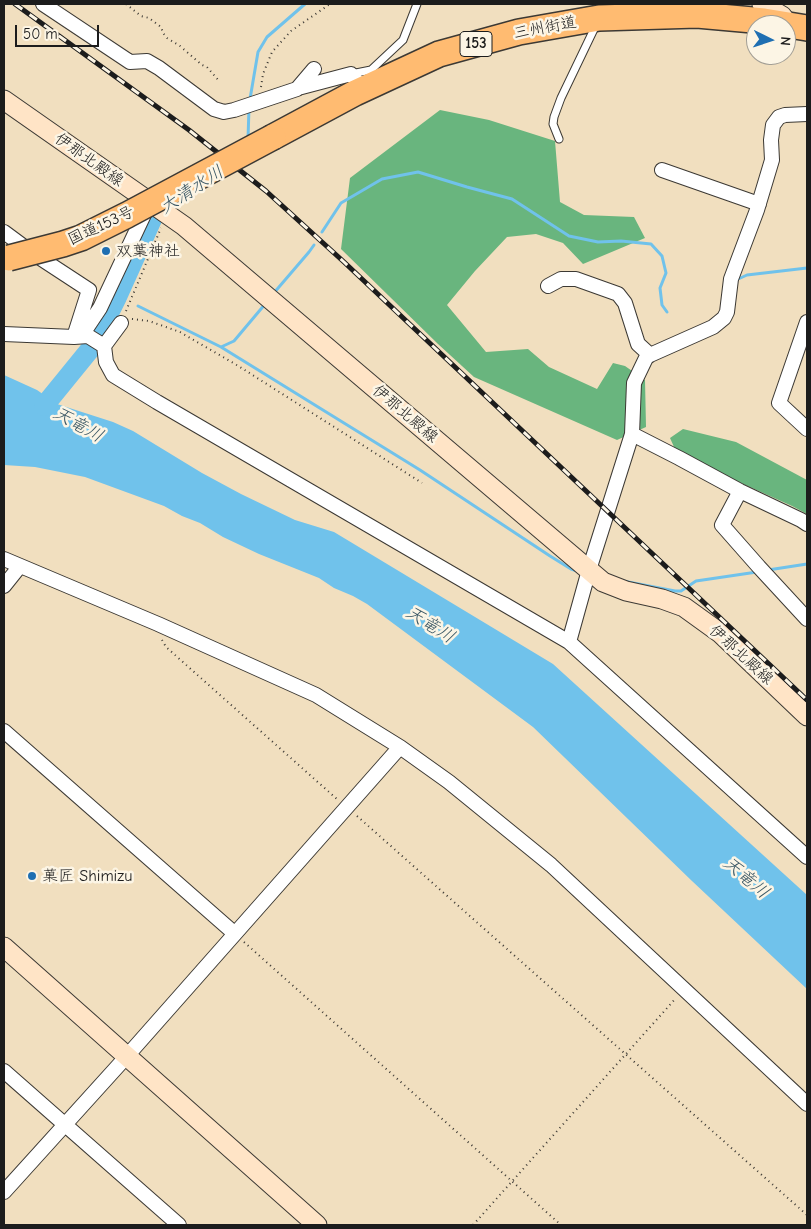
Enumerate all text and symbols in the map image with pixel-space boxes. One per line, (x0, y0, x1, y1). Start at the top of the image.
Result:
street label: 三州街道 (512, 12, 578, 44)
scale bar (18, 15, 101, 47)
north arrow (746, 15, 796, 65)
text: 50 m (23, 25, 58, 43)
road number: 153 (460, 32, 492, 56)
text: N (777, 36, 794, 46)
street label: 伊那北殿線 (51, 129, 127, 191)
water label: 大清水川 (156, 161, 228, 219)
street label: 国道153号 (65, 202, 137, 250)
place label: 双葉神社 (116, 241, 180, 261)
marker: 双葉神社 (100, 245, 112, 257)
street label: 伊那北殿線 (368, 381, 442, 447)
water label: 天竜川 (49, 402, 107, 448)
water label: 天竜川 (401, 602, 459, 648)
street label: 伊那北殿線 (705, 621, 777, 689)
water label: 天竜川 (718, 852, 774, 904)
place label: 菓匠 Shimizu (42, 866, 132, 886)
marker: 菓匠 Shimizu (26, 870, 38, 882)

